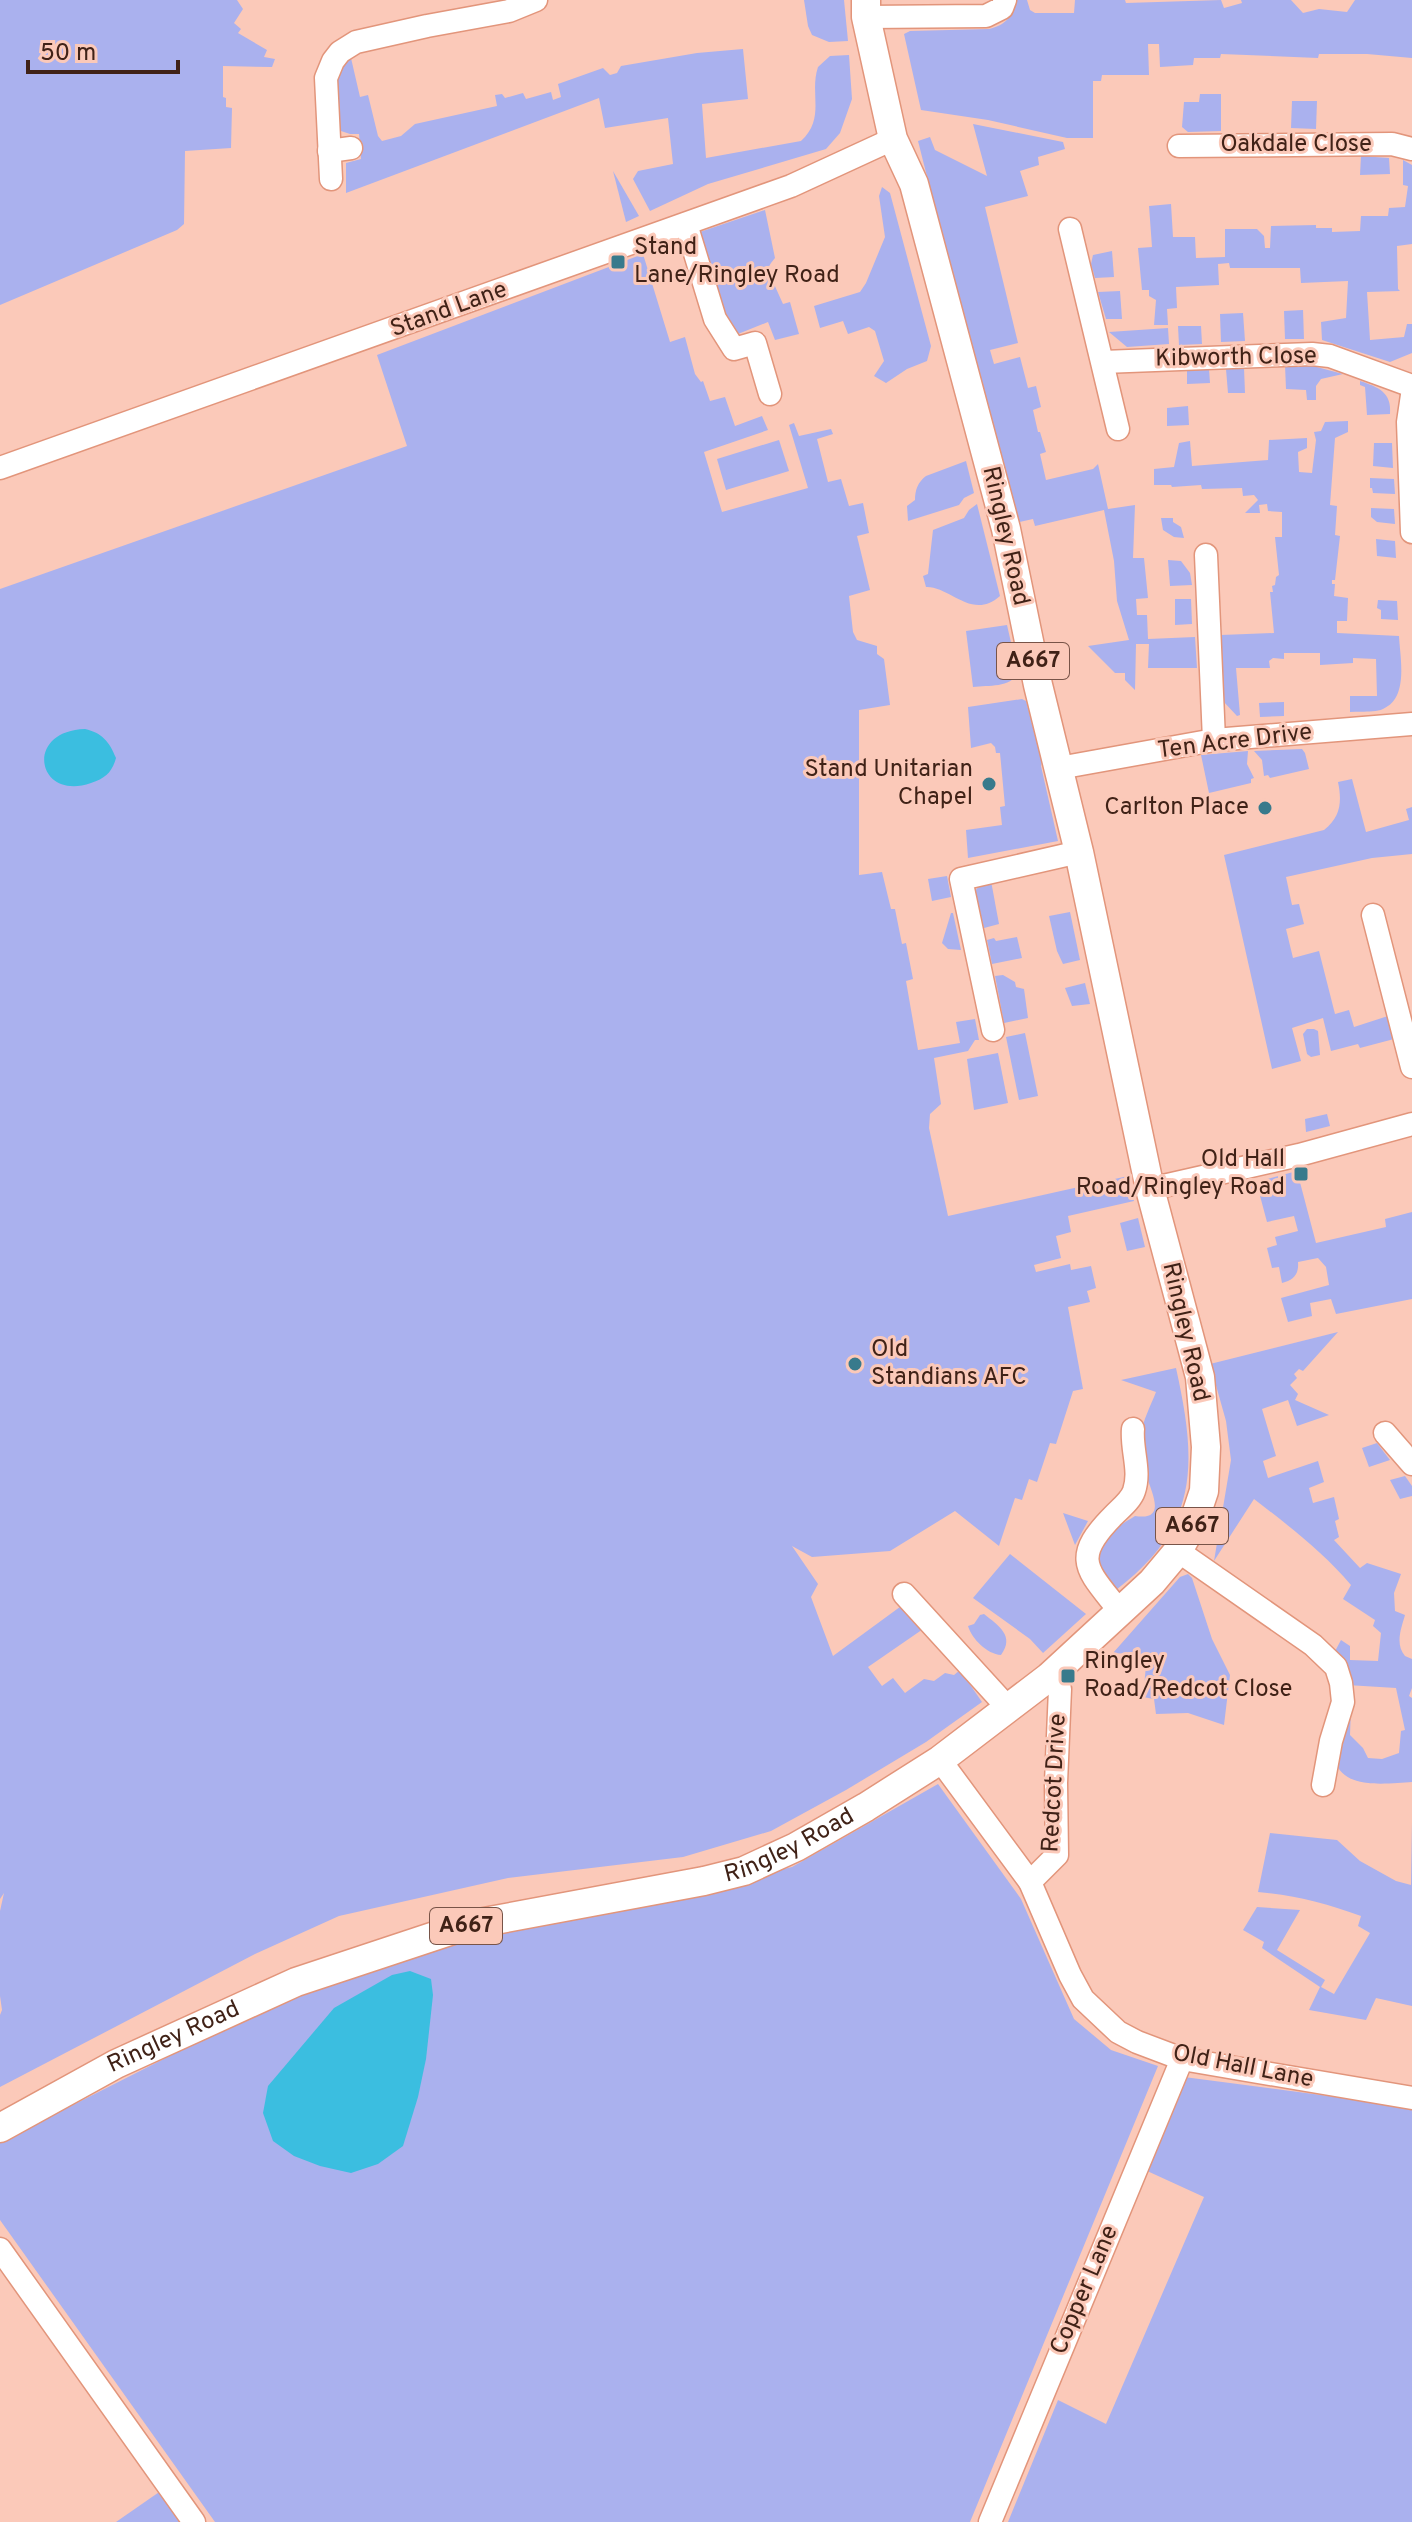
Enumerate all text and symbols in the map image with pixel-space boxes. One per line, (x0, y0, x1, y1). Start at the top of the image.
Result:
scale bar (28, 24, 178, 74)
text: 50 m (40, 39, 96, 69)
street label: Oakdale Close (1220, 130, 1372, 160)
place label: Stand Lane/Ringley Road (634, 233, 840, 291)
marker: Stand Lane/Ringley Road (609, 253, 627, 271)
street label: Stand Lane (387, 275, 511, 345)
street label: Kibworth Close (1155, 342, 1317, 374)
street label: Ringley Road (974, 463, 1036, 609)
road number: A667 (997, 643, 1069, 679)
street label: Ten Acre Drive (1156, 718, 1314, 766)
place label: Stand Unitarian Chapel (804, 755, 973, 813)
marker: Stand Unitarian Chapel (980, 775, 998, 793)
place label: Carlton Place (1104, 793, 1249, 823)
marker: Carlton Place (1256, 799, 1274, 817)
place label: Old Hall Road/Ringley Road (1076, 1145, 1285, 1203)
marker: Old Hall Road/Ringley Road (1292, 1165, 1310, 1183)
street label: Ringley Road (1154, 1259, 1216, 1405)
place label: Old Standians AFC (871, 1335, 1027, 1393)
marker: Old Standians AFC (846, 1355, 864, 1373)
road number: A667 (1156, 1508, 1228, 1544)
place label: Ringley Road/Redcot Close (1084, 1647, 1292, 1705)
marker: Ringley Road/Redcot Close (1059, 1667, 1077, 1685)
street label: Redcot Drive (1036, 1713, 1074, 1853)
street label: Ringley Road (721, 1802, 860, 1890)
road number: A667 (430, 1908, 502, 1944)
street label: Ringley Road (103, 1995, 245, 2081)
street label: Old Hall Lane (1170, 2039, 1316, 2095)
street label: Copper Lane (1044, 2221, 1126, 2359)

